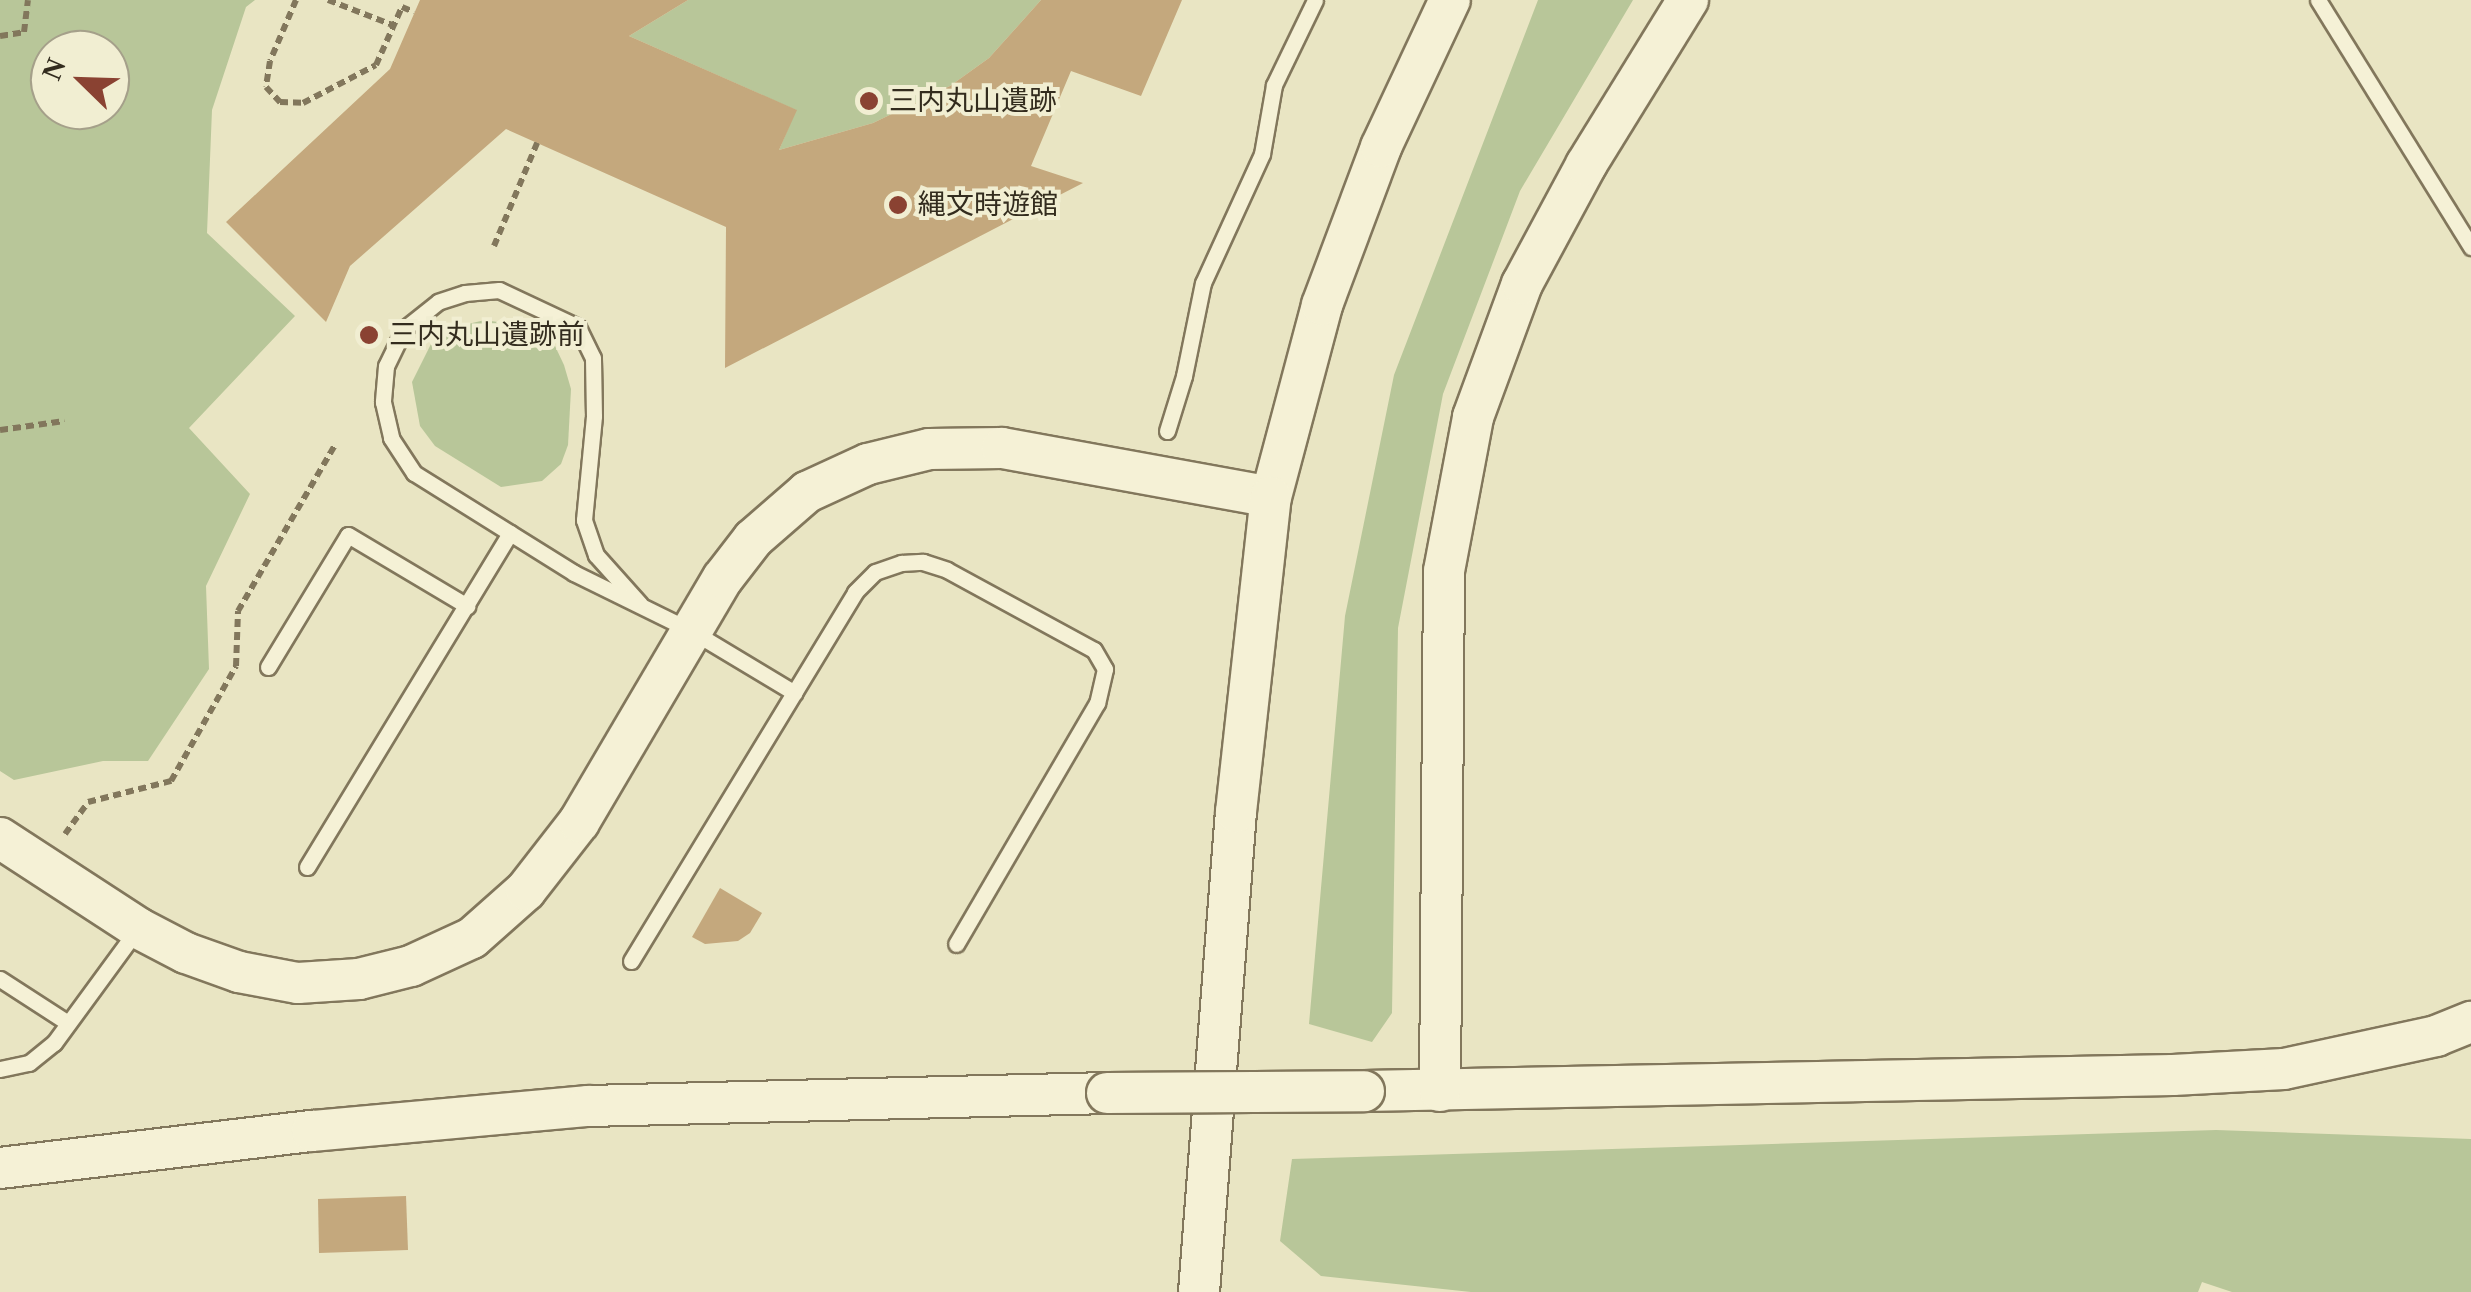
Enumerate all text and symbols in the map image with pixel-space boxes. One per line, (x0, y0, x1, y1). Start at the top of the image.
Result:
north arrow (30, 30, 130, 130)
text: N (36, 54, 72, 84)
place label: 三内丸山遺跡 (889, 84, 1057, 118)
marker: 三内丸山遺跡 (858, 90, 880, 112)
place label: 縄文時遊館 (918, 188, 1058, 222)
marker: 縄文時遊館 (887, 194, 909, 216)
place label: 三内丸山遺跡前 (389, 318, 585, 352)
marker: 三内丸山遺跡前 (358, 324, 380, 346)

